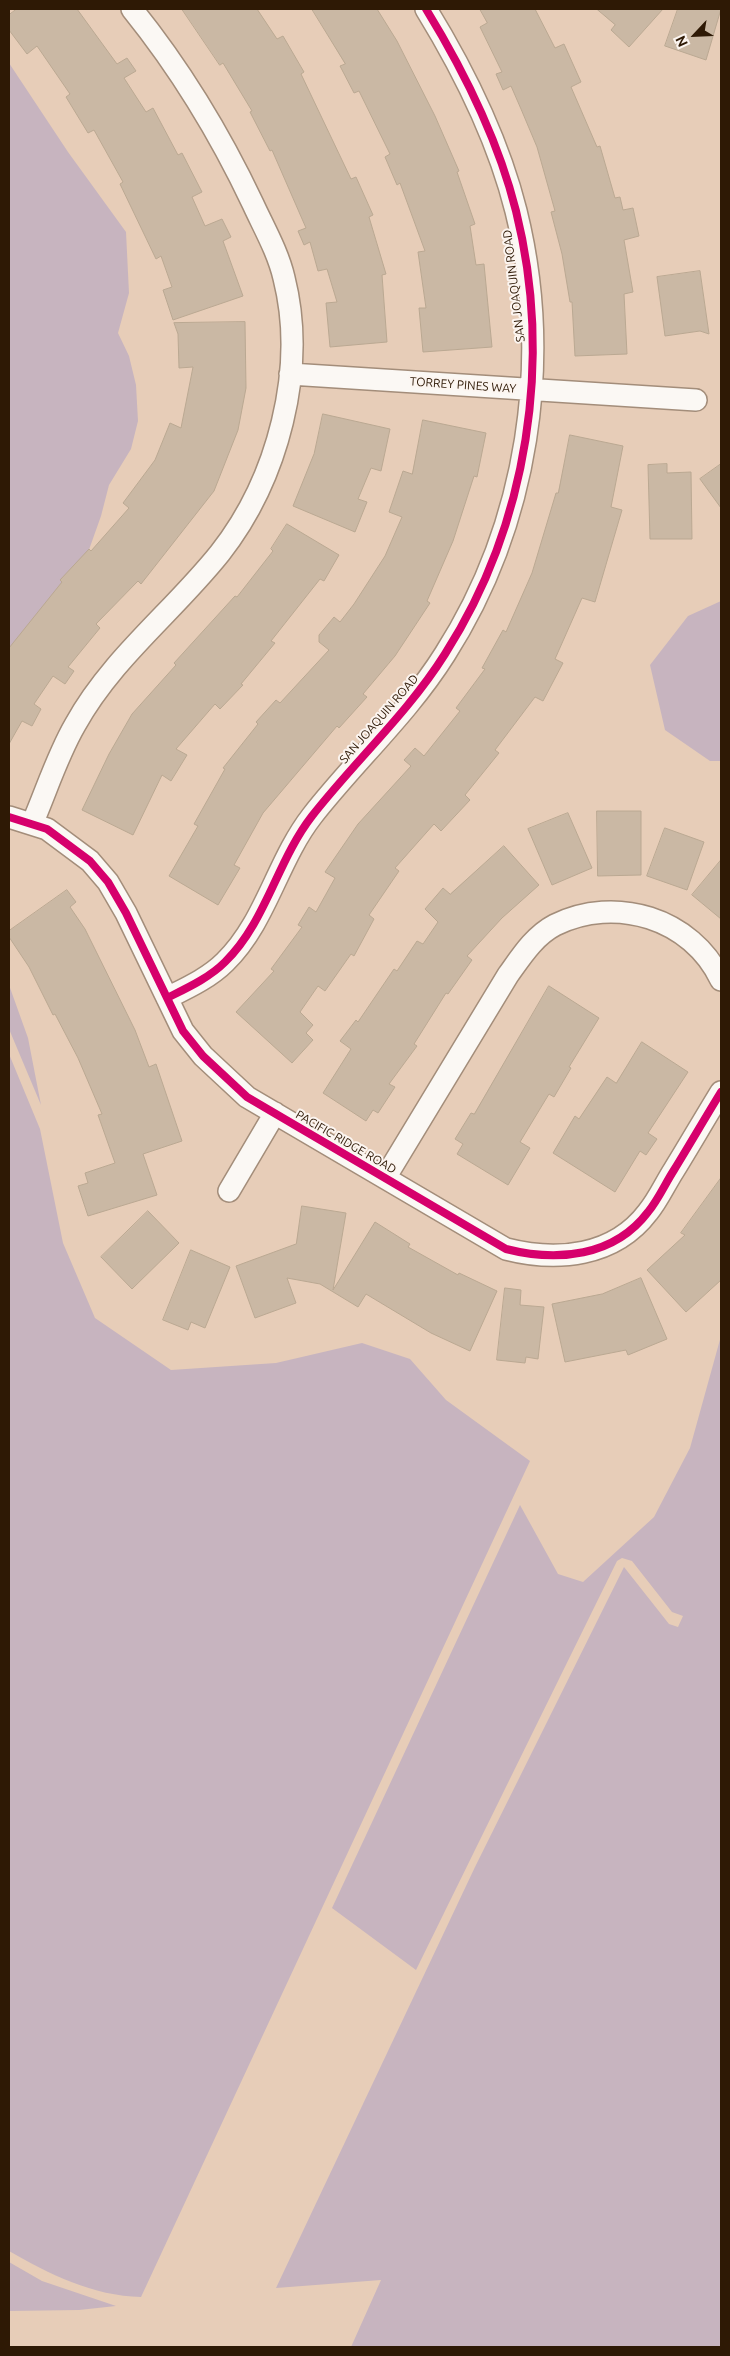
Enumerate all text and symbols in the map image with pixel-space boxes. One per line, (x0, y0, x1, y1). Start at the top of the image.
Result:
north arrow (670, 10, 720, 60)
text: N (672, 33, 691, 49)
street label: SAN JOAQUIN ROAD (500, 229, 528, 343)
street label: TORREY PINES WAY (409, 374, 517, 396)
street label: SAN JOAQUIN ROAD (336, 672, 422, 766)
street label: PACIFIC RIDGE ROAD (293, 1107, 399, 1177)

